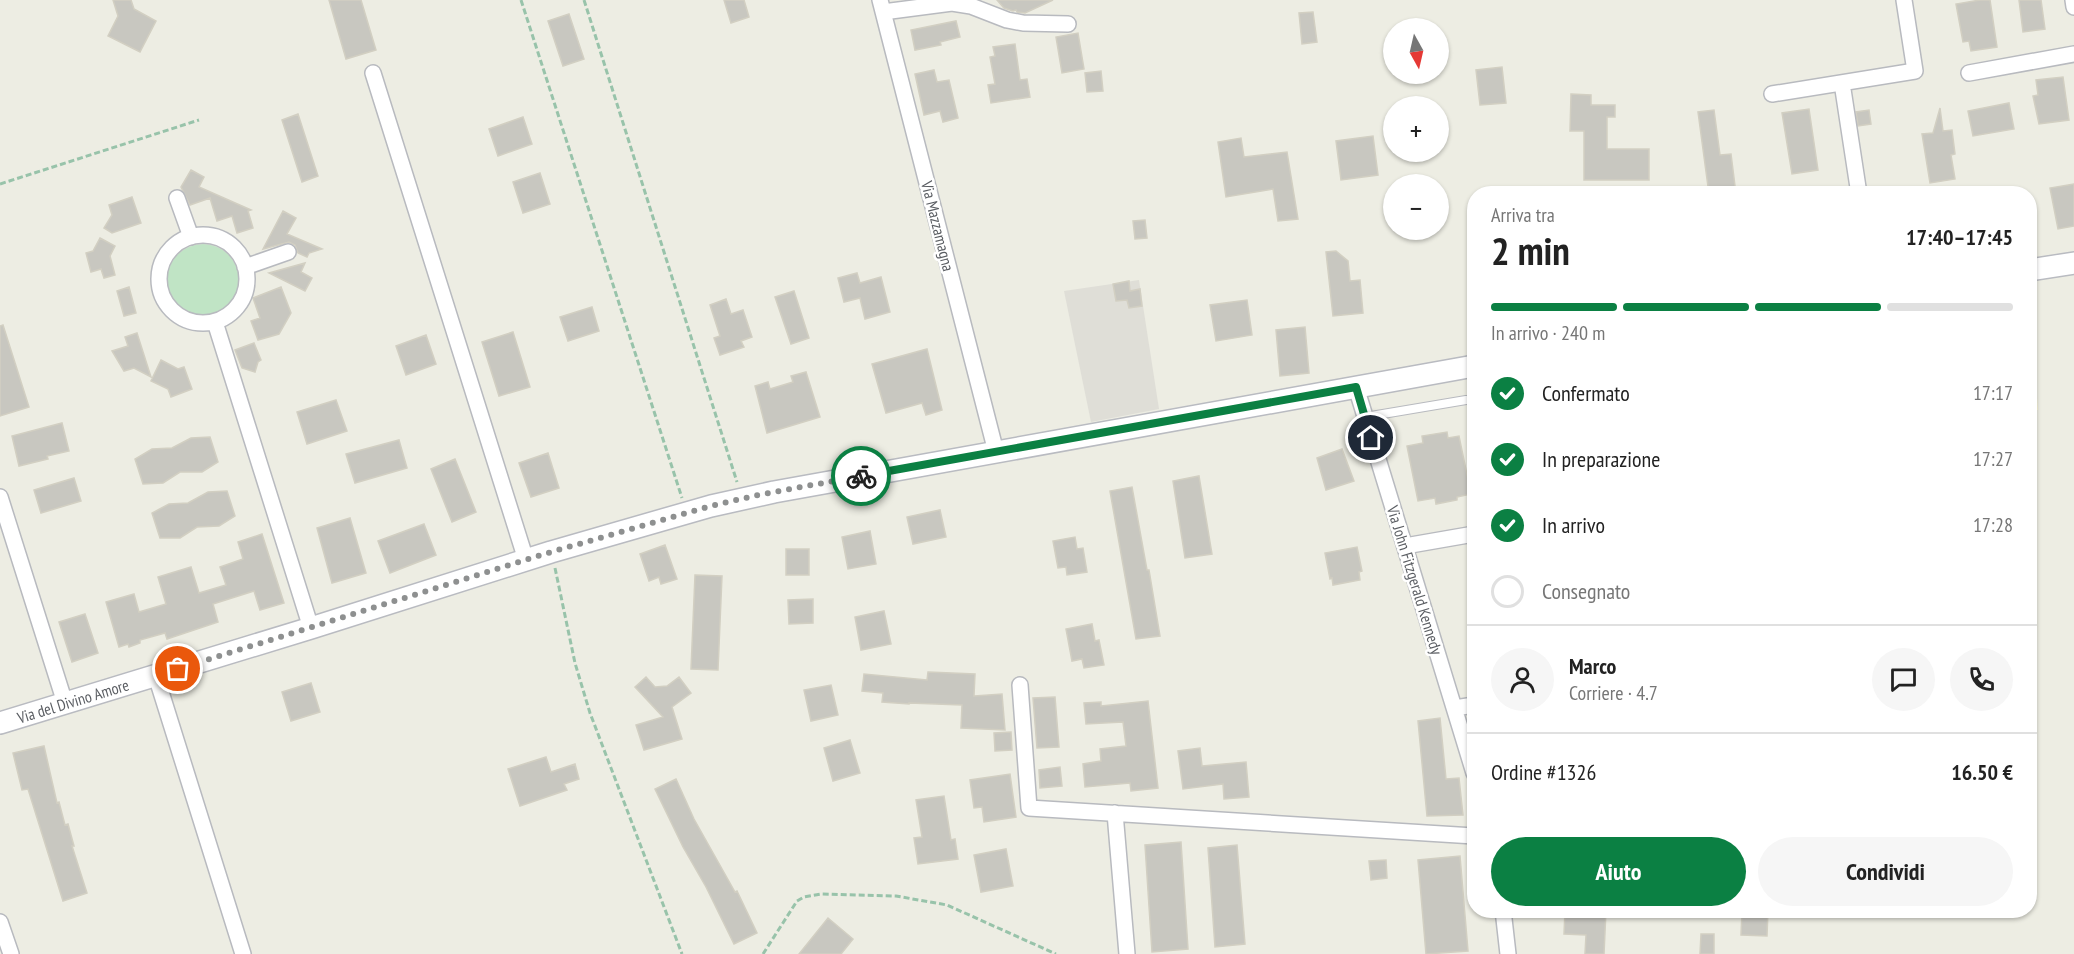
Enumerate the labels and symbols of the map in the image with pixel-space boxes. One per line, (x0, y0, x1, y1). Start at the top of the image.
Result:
north arrow (1383, 18, 1449, 84)
street label: Via Mazzamagna (917, 178, 959, 273)
pin (1345, 412, 1396, 463)
courier (831, 446, 891, 506)
street label: Via John Fitzgerald Kennedy (1383, 502, 1447, 657)
pin (152, 643, 203, 694)
street label: Via del Divino Amore (14, 675, 131, 728)

